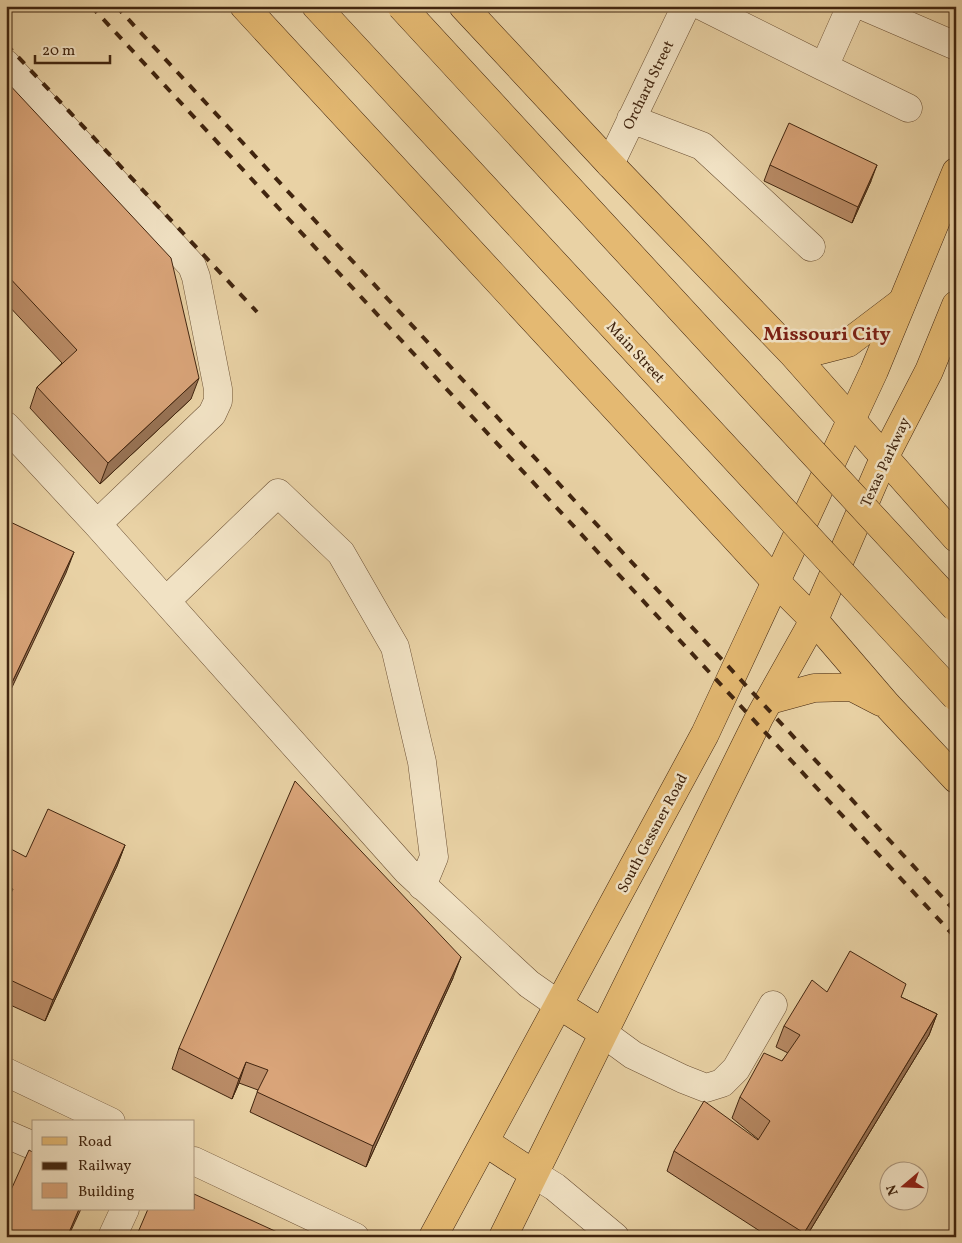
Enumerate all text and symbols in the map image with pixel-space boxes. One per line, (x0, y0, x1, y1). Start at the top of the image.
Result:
scale bar (35, 32, 110, 64)
street label: Orchard Street (619, 37, 680, 134)
text: 20 m (42, 41, 75, 62)
street label: Main Street (601, 318, 669, 388)
district label: Missouri City (763, 321, 891, 349)
street label: Texas Parkway (856, 414, 916, 511)
street label: South Gessner Road (613, 770, 694, 897)
legend (32, 1120, 195, 1210)
text: Road (78, 1132, 112, 1153)
text: Railway (78, 1156, 131, 1177)
north arrow (880, 1160, 930, 1210)
text: Building (78, 1182, 135, 1203)
text: N (882, 1182, 904, 1198)

